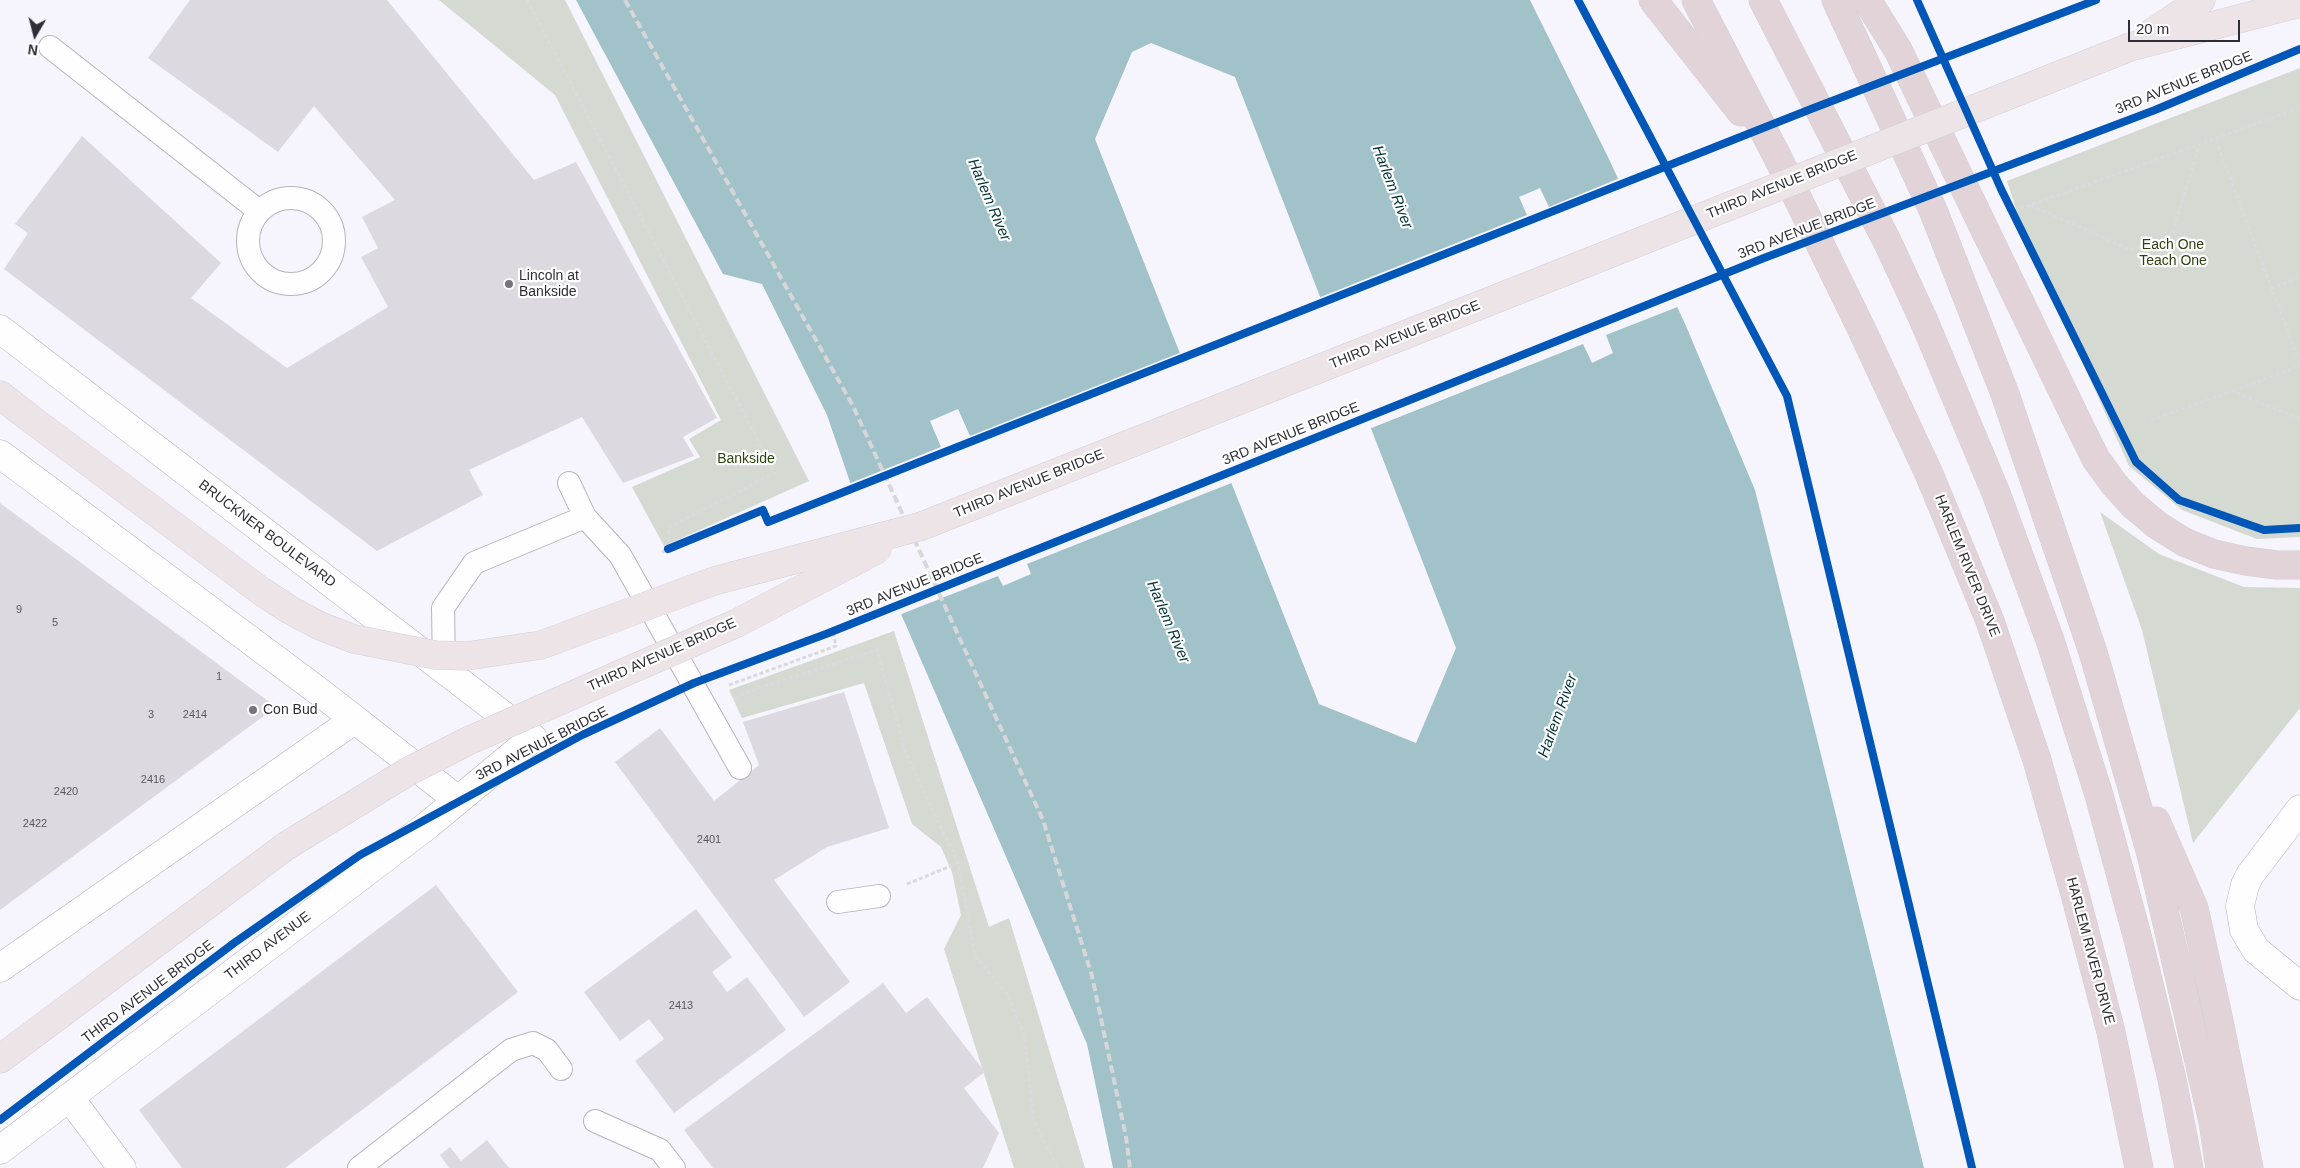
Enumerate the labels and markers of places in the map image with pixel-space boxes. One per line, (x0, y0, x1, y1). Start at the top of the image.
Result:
place label: Lincoln at Bankside (519, 268, 579, 300)
marker: Lincoln at Bankside (503, 278, 515, 290)
place label: Con Bud (263, 702, 317, 718)
marker: Con Bud (247, 704, 259, 716)

